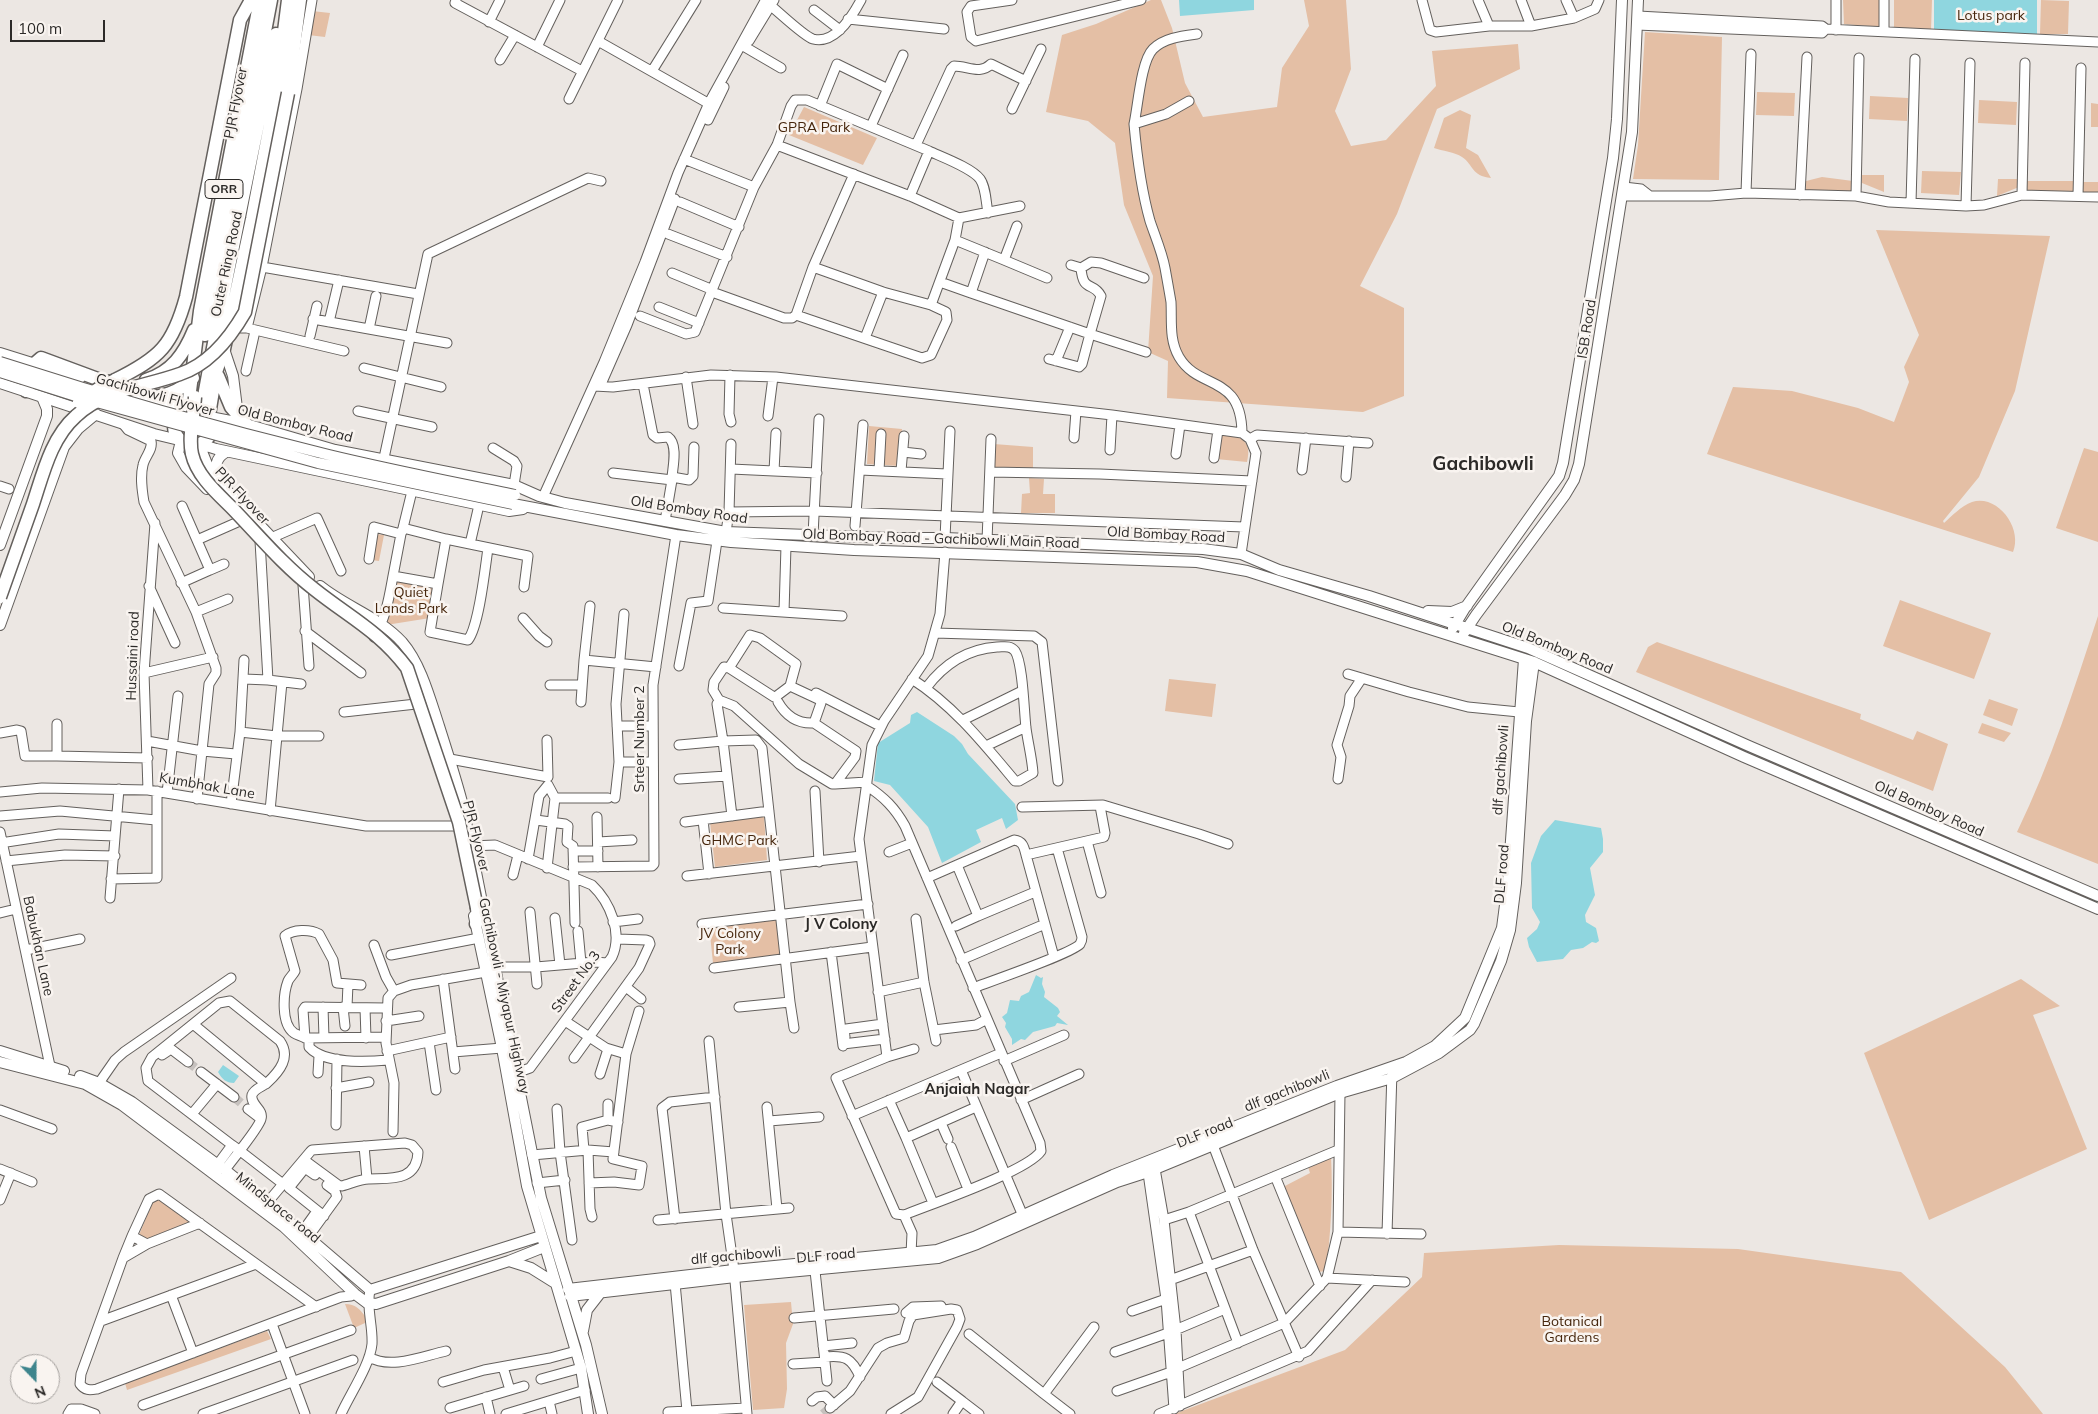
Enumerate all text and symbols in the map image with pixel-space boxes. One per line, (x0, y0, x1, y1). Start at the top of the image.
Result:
park label: Lotus park (1957, 8, 2025, 24)
scale bar (12, 10, 108, 42)
text: 100 m (18, 19, 62, 38)
street label: PJR Flyover (221, 66, 251, 140)
park label: GPRA Park (778, 120, 850, 136)
road number: ORR (205, 180, 243, 198)
street label: Outer Ring Road (208, 210, 246, 318)
street label: ISB Road (1574, 298, 1600, 360)
street label: Gachibowli Flyover (94, 370, 216, 420)
street label: Old Bombay Road (236, 402, 354, 446)
district label: Gachibowli (1432, 453, 1534, 475)
street label: PJR Flyover (211, 464, 273, 528)
street label: Old Bombay Road (629, 492, 749, 528)
street label: Old Bombay Road (1107, 524, 1225, 546)
street label: Old Bombay Road - Gachibowli Main Road (802, 526, 1080, 552)
park label: Quiet Lands Park (375, 585, 447, 618)
street label: Hussaini road (123, 611, 143, 701)
street label: Old Bombay Road (1499, 618, 1615, 678)
street label: Srteer Number 2 (632, 686, 648, 792)
street label: dlf gachibowli (1489, 724, 1513, 816)
street label: Kumbhak Lane (158, 769, 256, 803)
street label: Old Bombay Road (1872, 777, 1986, 841)
street label: PJR Flyover (459, 799, 493, 873)
park label: GHMC Park (701, 833, 777, 849)
street label: DLF road (1491, 844, 1513, 904)
street label: Babukhan Lane (19, 894, 57, 998)
street label: Gachibowli - Miyapur Highway (475, 896, 533, 1096)
district label: J V Colony (804, 915, 878, 933)
park label: JV Colony Park (699, 926, 761, 959)
street label: Street No.3 (548, 948, 604, 1016)
street label: dlf gachibowli (1242, 1066, 1332, 1116)
district label: Anjaiah Nagar (924, 1080, 1030, 1098)
street label: DLF road (1174, 1114, 1236, 1152)
street label: Mindspace road (232, 1169, 324, 1247)
street label: dlf gachibowli (690, 1244, 782, 1268)
street label: DLF road (796, 1245, 856, 1267)
park label: Botanical Gardens (1542, 1314, 1602, 1346)
north arrow (10, 1354, 60, 1404)
text: N (32, 1382, 49, 1402)

